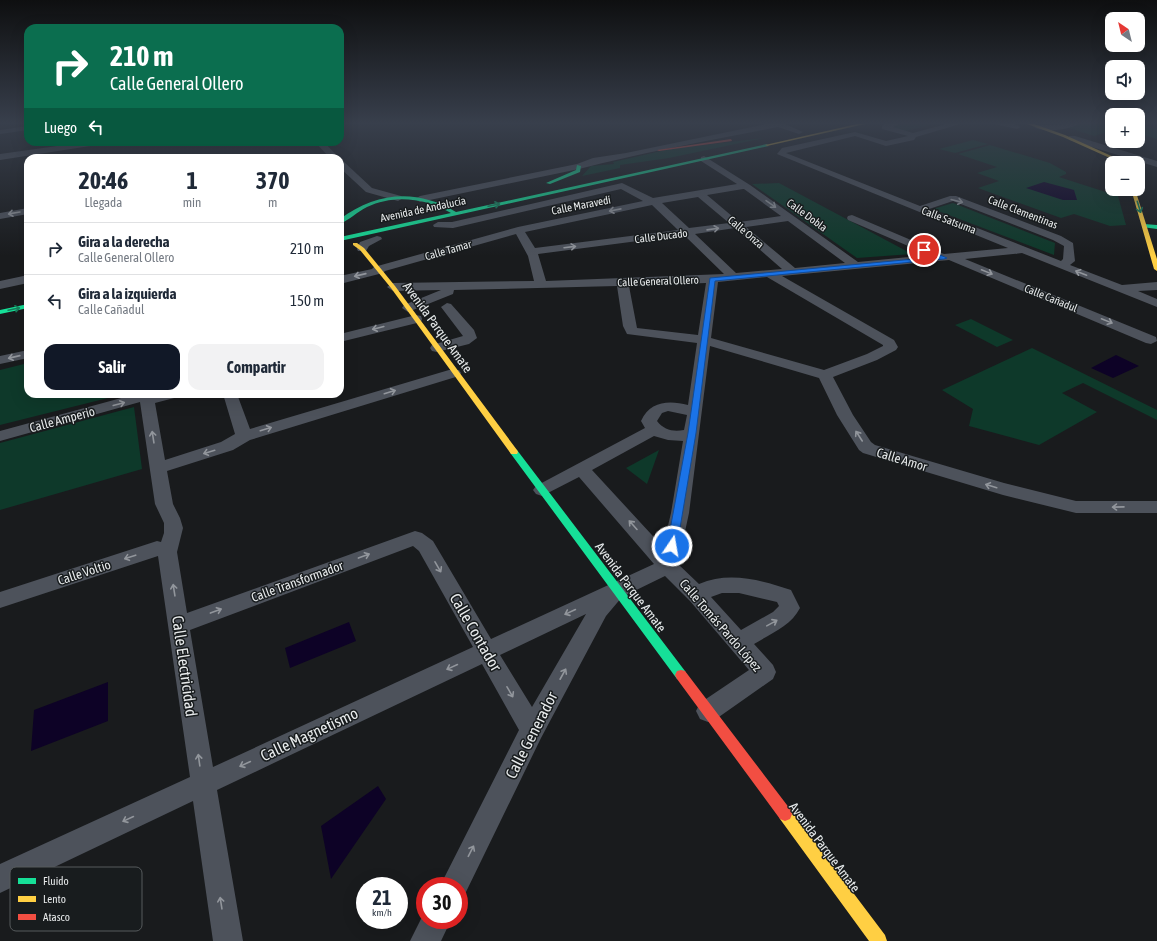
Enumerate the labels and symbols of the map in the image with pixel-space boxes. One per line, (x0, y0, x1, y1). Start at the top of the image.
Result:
north arrow (1105, 12, 1145, 52)
street label: Calle Maravedí (550, 193, 612, 217)
street label: Calle Clementinas (987, 193, 1059, 231)
street label: Avenida de Andalucía (379, 194, 467, 224)
street label: Calle Dobla (785, 196, 829, 234)
one-way arrow (950, 198, 963, 205)
one-way arrow (765, 200, 776, 208)
one-way arrow (487, 201, 500, 209)
one-way arrow (1135, 201, 1143, 213)
street label: Calle Satsuma (920, 204, 978, 236)
one-way arrow (609, 207, 622, 215)
one-way arrow (8, 209, 21, 217)
street label: Calle Onza (726, 214, 766, 250)
one-way arrow (706, 225, 719, 233)
street label: Calle Ducado (634, 227, 688, 245)
pin (907, 233, 941, 267)
street label: Calle Tamar (423, 237, 473, 262)
one-way arrow (563, 244, 576, 251)
one-way arrow (1075, 268, 1087, 276)
one-way arrow (980, 269, 992, 276)
one-way arrow (353, 272, 366, 279)
street label: Calle General Ollero (617, 274, 699, 288)
street label: Avenida Parque Amate (400, 279, 476, 376)
street label: Calle Cañadul (1023, 282, 1079, 314)
one-way arrow (7, 305, 20, 313)
one-way arrow (1100, 318, 1112, 326)
one-way arrow (372, 325, 385, 333)
one-way arrow (8, 354, 21, 361)
one-way arrow (384, 388, 397, 395)
one-way arrow (112, 400, 125, 407)
street label: Calle Amperio (28, 404, 96, 435)
one-way arrow (259, 425, 272, 432)
one-way arrow (854, 430, 862, 442)
one-way arrow (149, 431, 157, 444)
street label: Calle Amor (875, 445, 929, 474)
one-way arrow (203, 449, 216, 456)
one-way arrow (984, 482, 997, 489)
one-way arrow (1112, 503, 1125, 511)
one-way arrow (629, 520, 638, 531)
position arrow (651, 525, 693, 567)
street label: Avenida Parque Amate (592, 540, 669, 635)
one-way arrow (358, 552, 370, 560)
one-way arrow (124, 554, 137, 561)
street label: Calle Voltio (56, 557, 112, 588)
street label: Calle Transformador (249, 558, 345, 605)
one-way arrow (435, 561, 443, 573)
street label: Calle Tomás Pardo López (677, 576, 765, 675)
one-way arrow (170, 584, 178, 597)
street label: Calle Contador (447, 590, 506, 674)
one-way arrow (210, 607, 222, 615)
one-way arrow (564, 609, 576, 616)
street label: Calle Electricidad (169, 614, 201, 718)
one-way arrow (766, 618, 778, 626)
one-way arrow (446, 664, 458, 671)
one-way arrow (560, 668, 568, 680)
one-way arrow (507, 686, 515, 698)
street label: Calle Generador (501, 688, 561, 781)
street label: Calle Magnetismo (257, 704, 361, 765)
one-way arrow (195, 754, 203, 767)
one-way arrow (240, 761, 252, 768)
street label: Avenida Parque Amate (786, 800, 863, 895)
one-way arrow (122, 816, 134, 823)
one-way arrow (468, 846, 476, 858)
legend (10, 867, 142, 931)
text: Fluido (43, 875, 69, 887)
speed limit sign: 30 (416, 877, 468, 929)
text: Lento (43, 893, 66, 905)
one-way arrow (217, 896, 225, 909)
text: Atasco (43, 911, 70, 923)

